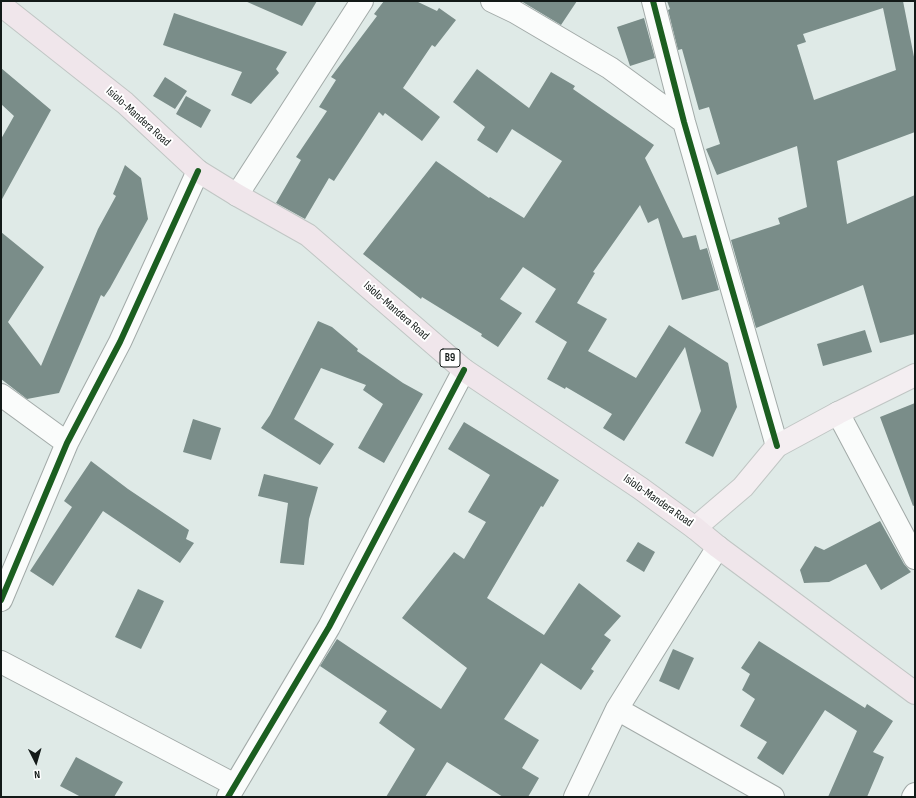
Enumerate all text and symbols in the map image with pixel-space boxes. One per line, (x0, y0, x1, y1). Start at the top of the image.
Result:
street label: Isiolo-Mandera Road (103, 84, 173, 150)
street label: Isiolo-Mandera Road (360, 279, 432, 343)
road number: B9 (440, 349, 460, 367)
street label: Isiolo-Mandera Road (620, 472, 696, 530)
north arrow (16, 742, 56, 782)
text: N (34, 768, 41, 781)

